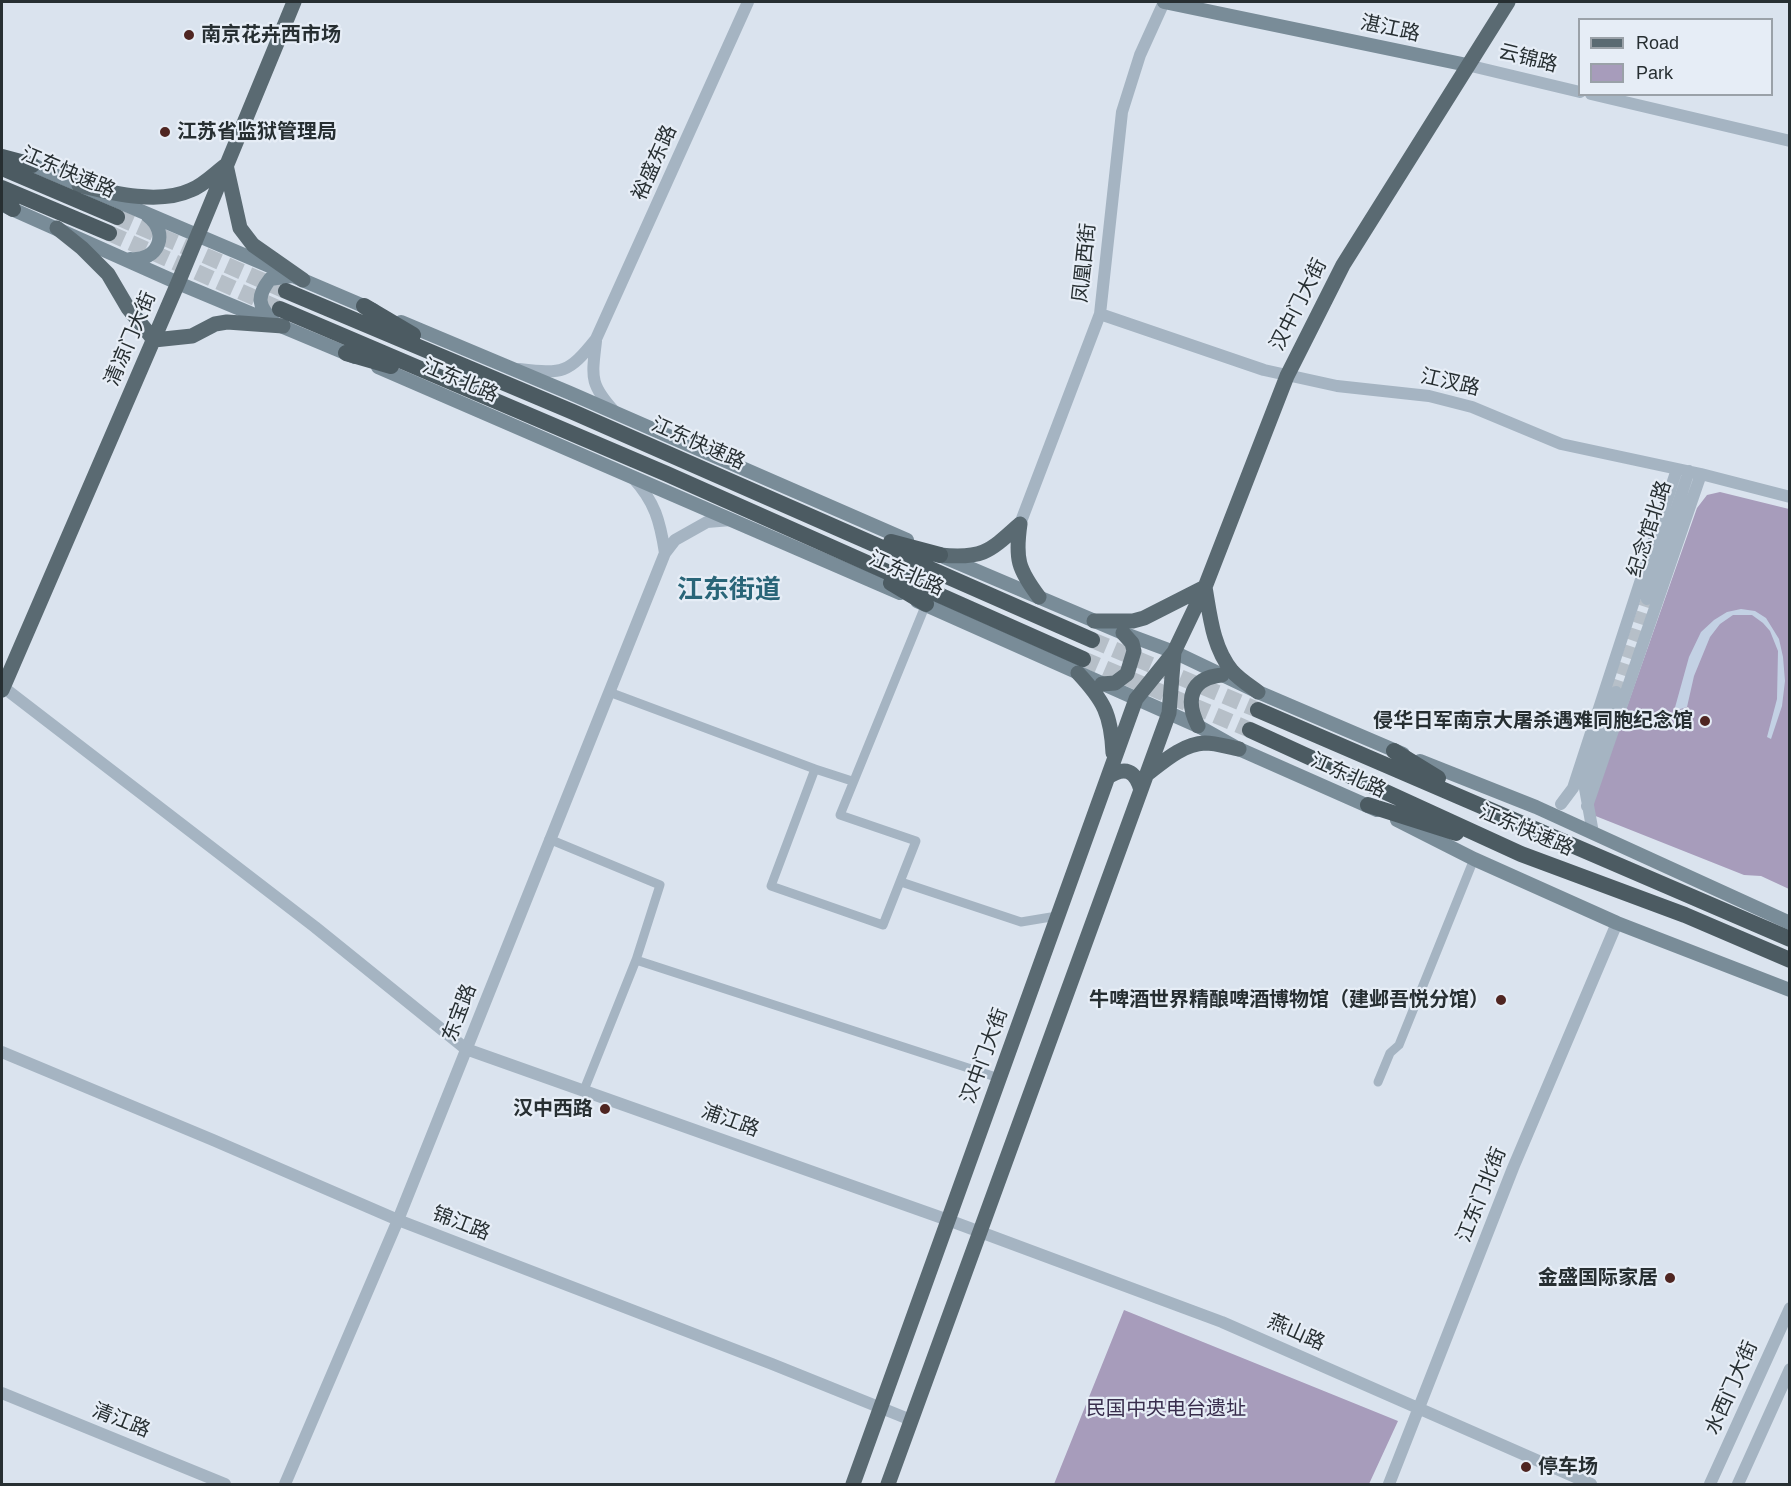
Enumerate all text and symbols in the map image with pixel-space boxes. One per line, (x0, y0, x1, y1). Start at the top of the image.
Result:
street label: 湛江路 (1358, 11, 1422, 47)
legend (1578, 18, 1773, 96)
place label: 南京花卉西市场 (201, 23, 341, 47)
marker: 南京花卉西市场 (182, 28, 196, 42)
text: Road (1636, 33, 1679, 53)
street label: 云锦路 (1496, 40, 1560, 78)
text: Park (1636, 63, 1673, 83)
place label: 江苏省监狱管理局 (177, 120, 337, 144)
street label: 裕盛东路 (628, 122, 682, 204)
marker: 江苏省监狱管理局 (158, 125, 172, 139)
street label: 江东快速路 (17, 142, 119, 204)
street label: 凤凰西街 (1069, 222, 1101, 304)
street label: 汉中门大街 (1266, 255, 1332, 355)
street label: 清凉门大街 (100, 288, 162, 390)
street label: 江东北路 (418, 354, 502, 408)
street label: 江汊路 (1418, 365, 1482, 401)
street label: 江东快速路 (647, 413, 749, 475)
street label: 纪念馆北路 (1623, 478, 1677, 580)
street label: 江东北路 (865, 547, 947, 601)
district label: 江东街道 (677, 575, 781, 607)
place label: 侵华日军南京大屠杀遇难同胞纪念馆 (1373, 709, 1693, 733)
marker: 侵华日军南京大屠杀遇难同胞纪念馆 (1698, 714, 1712, 728)
street label: 江东北路 (1307, 749, 1389, 803)
street label: 江东快速路 (1475, 800, 1577, 862)
street label: 东宝路 (438, 981, 482, 1045)
place label: 牛啤酒世界精酿啤酒博物馆（建邺吾悦分馆） (1089, 988, 1489, 1012)
marker: 牛啤酒世界精酿啤酒博物馆（建邺吾悦分馆） (1494, 993, 1508, 1007)
street label: 汉中门大街 (957, 1005, 1013, 1107)
place label: 汉中西路 (513, 1097, 593, 1121)
street label: 浦江路 (698, 1099, 762, 1143)
marker: 汉中西路 (598, 1102, 612, 1116)
street label: 江东门北街 (1452, 1144, 1512, 1246)
street label: 锦江路 (429, 1202, 493, 1246)
place label: 金盛国际家居 (1538, 1266, 1658, 1290)
marker: 金盛国际家居 (1663, 1271, 1677, 1285)
street label: 燕山路 (1264, 1310, 1328, 1356)
street label: 水西门大街 (1701, 1337, 1763, 1439)
park label: 民国中央电台遗址 (1086, 1397, 1246, 1421)
street label: 清江路 (89, 1399, 153, 1443)
place label: 停车场 (1538, 1455, 1598, 1479)
marker: 停车场 (1519, 1460, 1533, 1474)

